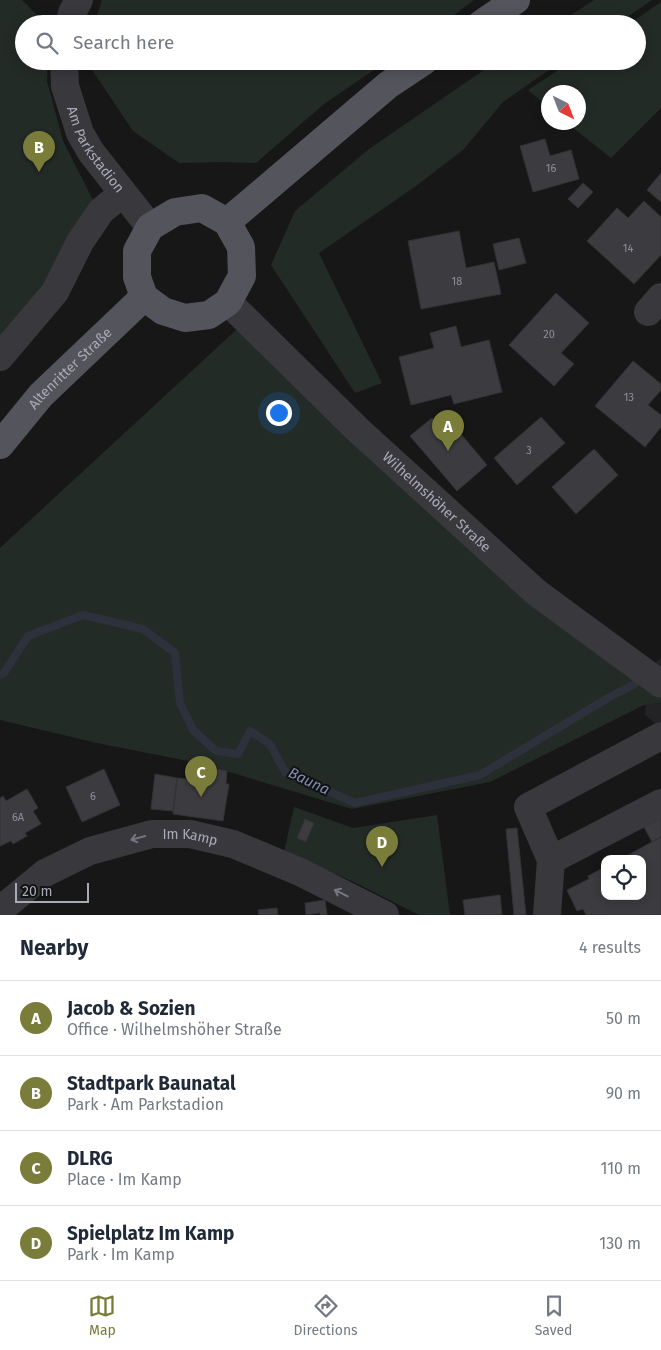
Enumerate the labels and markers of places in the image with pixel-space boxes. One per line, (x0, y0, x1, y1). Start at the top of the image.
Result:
pin: B (23, 131, 55, 172)
pin: A (432, 410, 464, 451)
pin: C (185, 756, 217, 797)
pin: D (366, 826, 398, 867)

